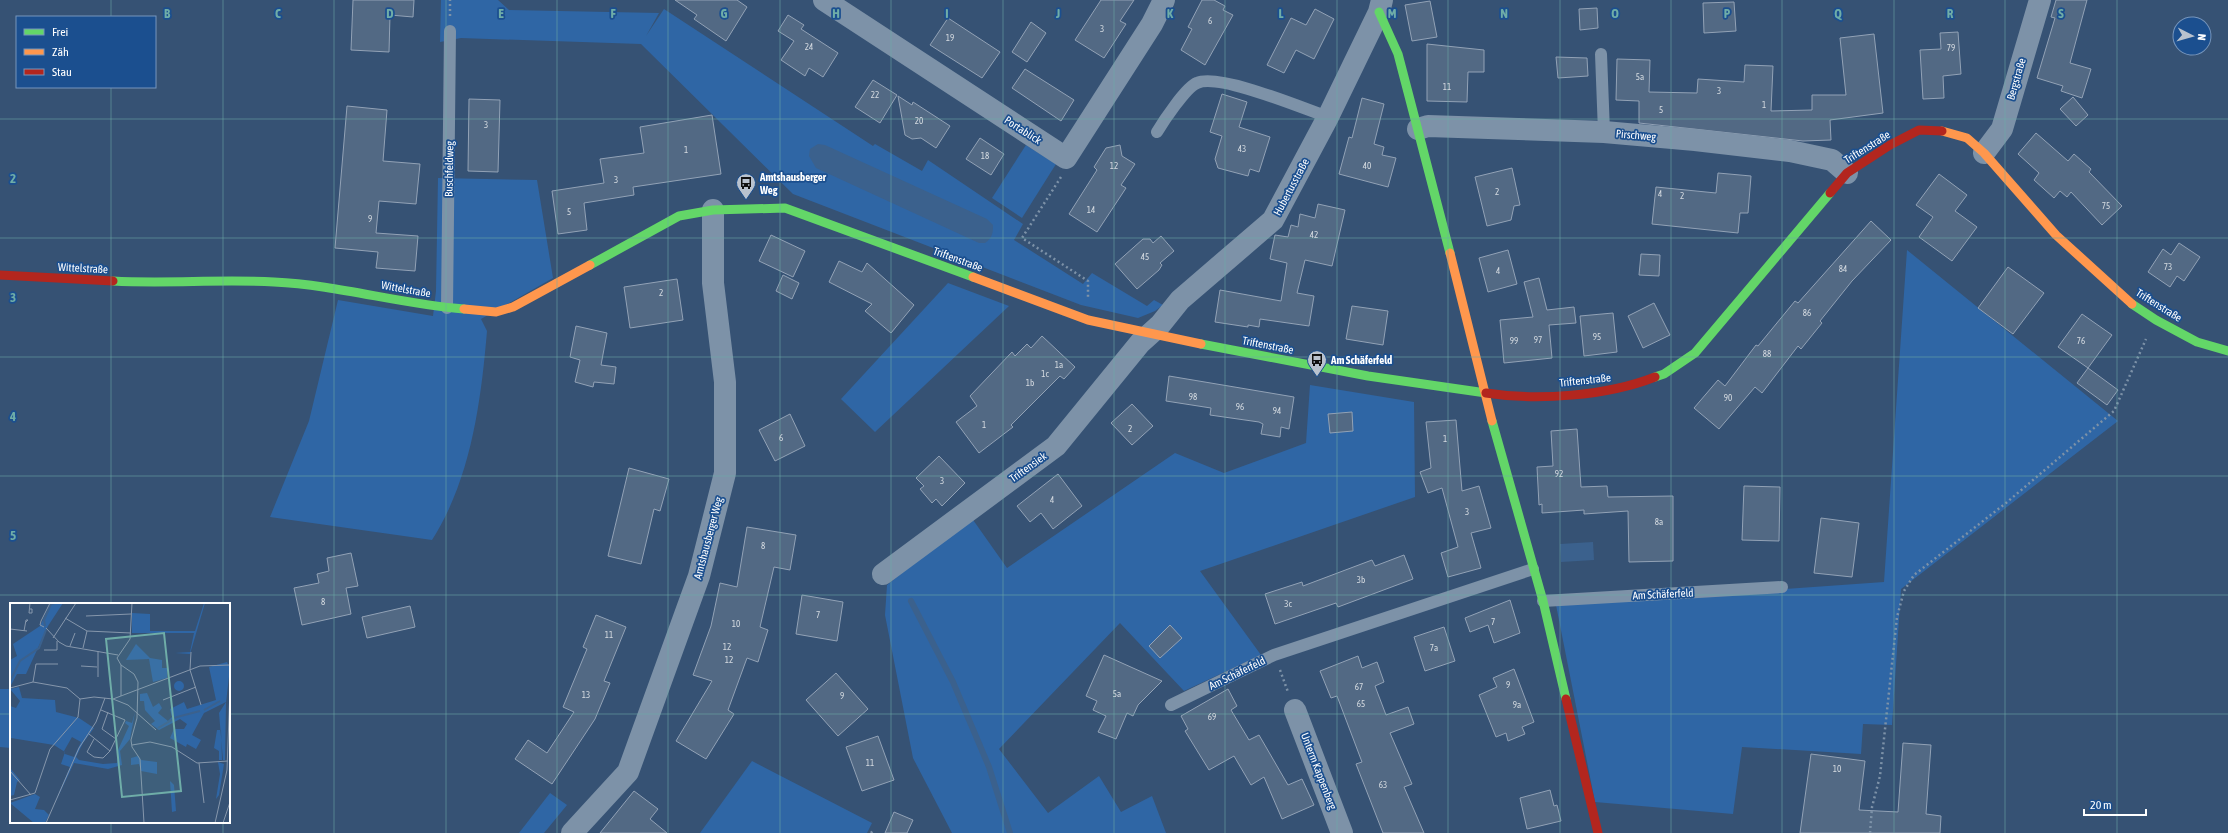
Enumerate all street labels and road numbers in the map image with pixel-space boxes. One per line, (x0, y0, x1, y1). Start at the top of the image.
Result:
street label: Bergstraße (2004, 57, 2028, 101)
street label: Portablick (1002, 114, 1044, 146)
street label: Pirschweg (1615, 127, 1657, 143)
street label: Triftenstraße (1842, 128, 1892, 166)
street label: Buschfeldweg (443, 141, 455, 197)
street label: Hubertusstraße (1271, 156, 1311, 218)
street label: Triftenstraße (932, 245, 984, 273)
street label: Wittelstraße (58, 261, 108, 275)
street label: Wittelstraße (380, 279, 432, 299)
street label: Triftenstraße (2134, 286, 2184, 324)
street label: Triftenstraße (1241, 334, 1295, 356)
street label: Triftenstraße (1559, 371, 1611, 389)
street label: Triftensiek (1007, 450, 1049, 484)
street label: Amtshausberger Weg (691, 495, 725, 580)
street label: Am Schäferfeld (1632, 586, 1694, 602)
street label: Am Schäferfeld (1207, 654, 1267, 692)
street label: Unterm Kappenberg (1299, 731, 1339, 811)

